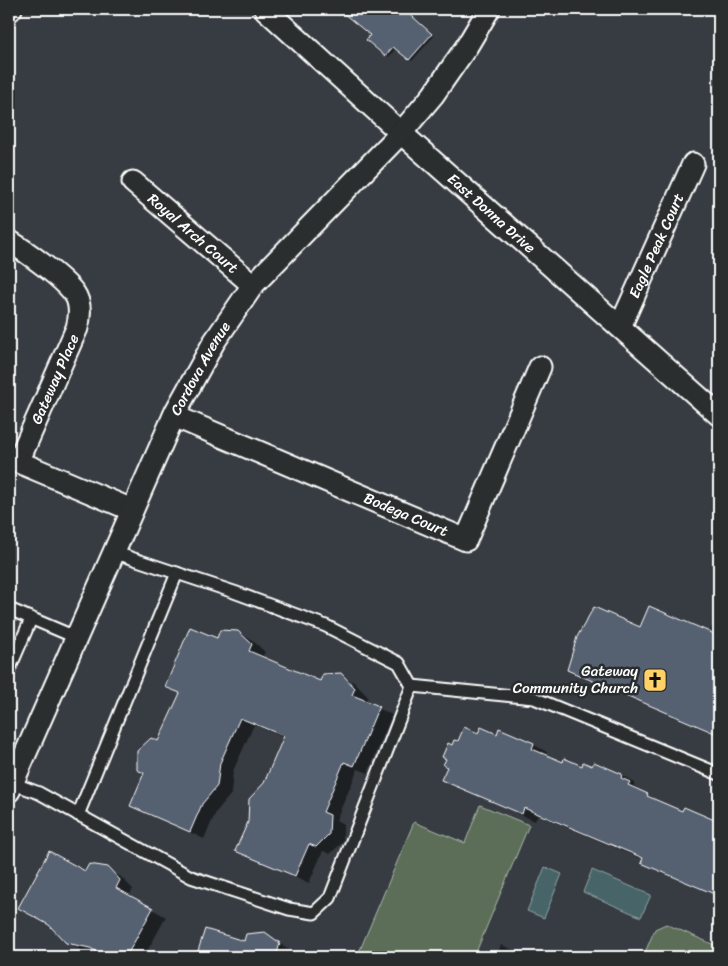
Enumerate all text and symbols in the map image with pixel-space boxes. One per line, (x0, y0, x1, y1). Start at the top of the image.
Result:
street label: East Donna Drive (441, 167, 542, 260)
street label: Royal Arch Court (141, 187, 245, 280)
street label: Eagle Peak Court (621, 189, 691, 303)
street label: Cordova Avenue (163, 316, 238, 420)
street label: Gateway Place (23, 329, 87, 428)
street label: Bodega Court (360, 485, 453, 544)
place label: Gateway Community Church (513, 658, 638, 701)
church icon: Gateway Community Church (642, 667, 668, 693)

